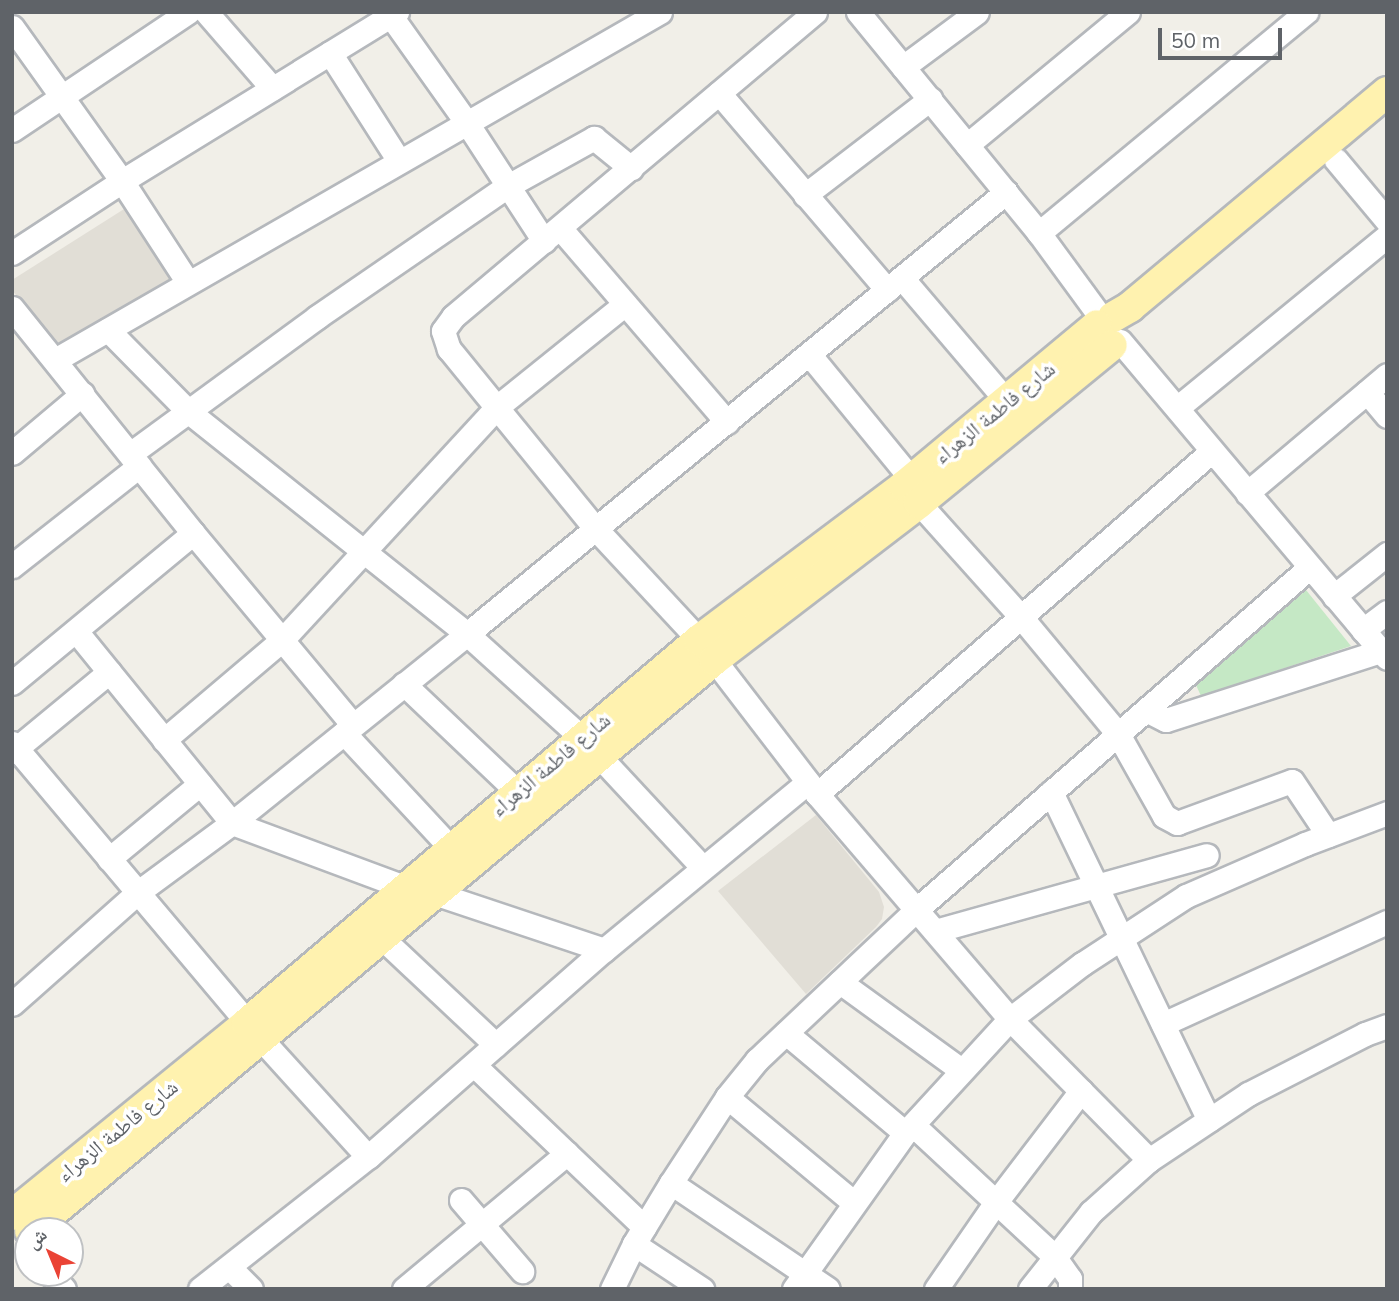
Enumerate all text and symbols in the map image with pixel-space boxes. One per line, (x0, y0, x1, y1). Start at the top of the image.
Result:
scale bar (1161, 14, 1285, 58)
text: 50 m (1171, 27, 1220, 53)
street label: شارع فاطمة الزهراء (928, 356, 1060, 468)
street label: شارع فاطمة الزهراء (485, 707, 615, 821)
street label: شارع فاطمة الزهراء (51, 1074, 183, 1186)
north arrow (14, 1217, 84, 1287)
text: ش (20, 1222, 52, 1254)

